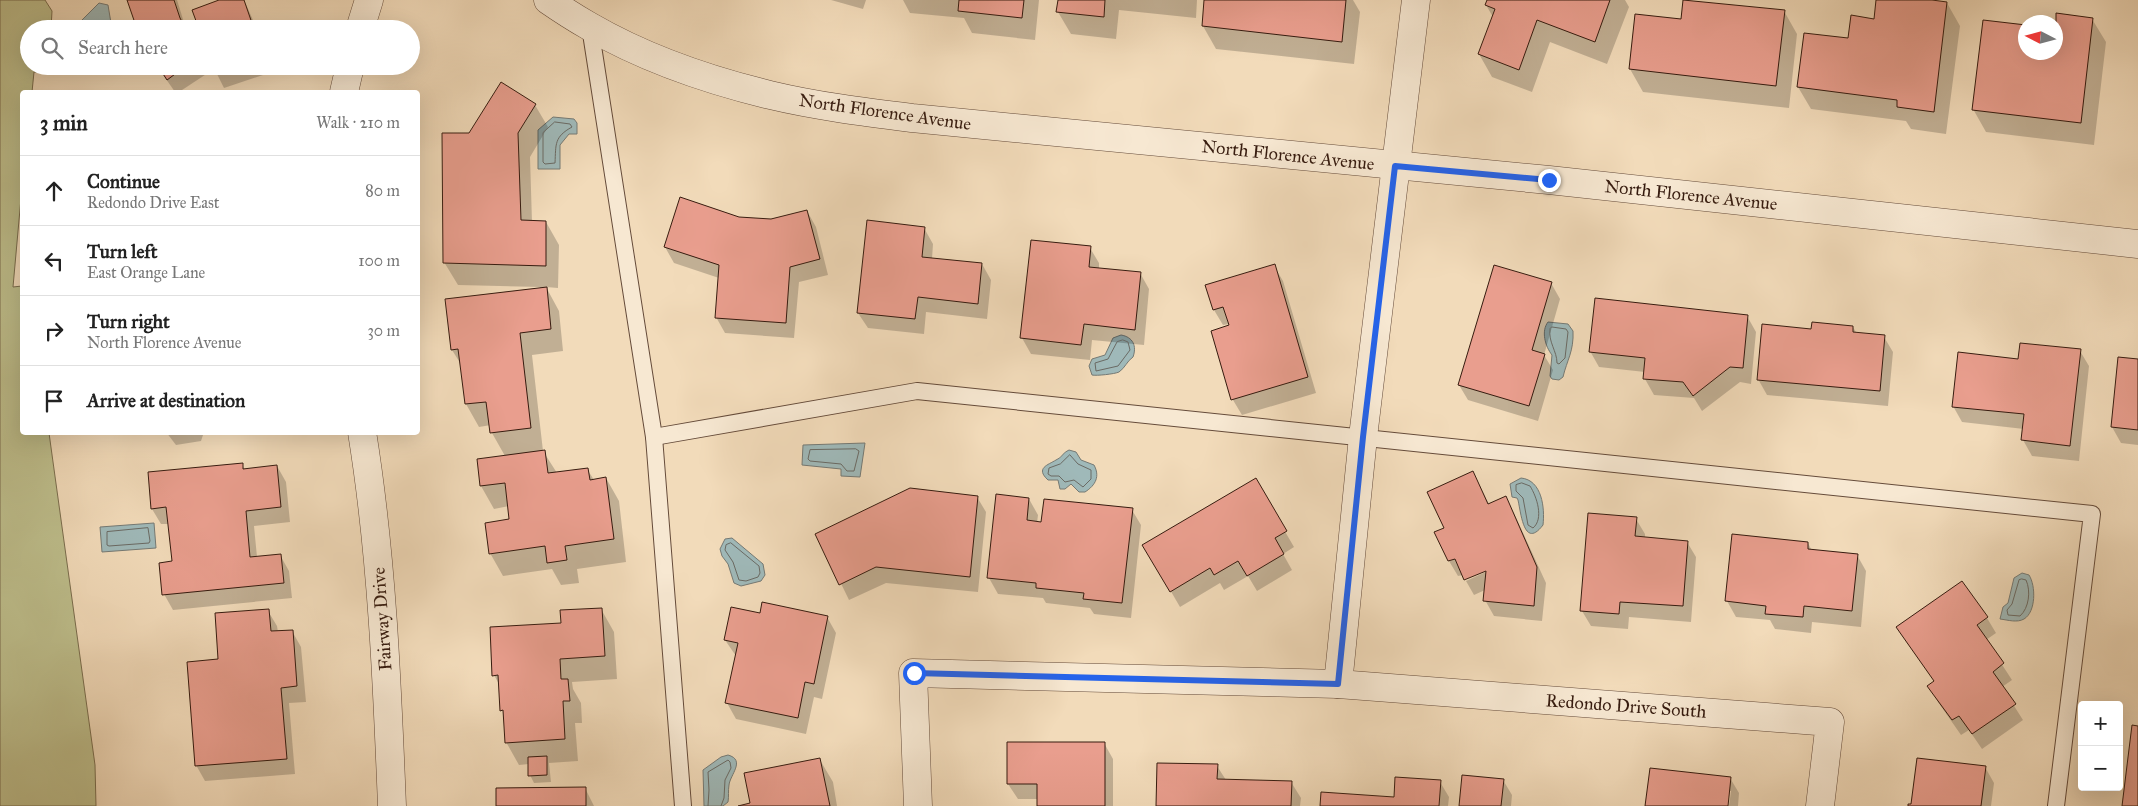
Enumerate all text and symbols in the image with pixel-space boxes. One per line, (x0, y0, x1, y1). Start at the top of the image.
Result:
north arrow (2018, 15, 2063, 60)
search box (20, 20, 420, 75)
icon: search (38, 34, 66, 62)
text: Search here (78, 36, 168, 59)
street label: North Florence Avenue (797, 89, 973, 135)
text: 3 min (40, 110, 88, 136)
text: Walk · 210 m (316, 113, 400, 132)
street label: North Florence Avenue (1200, 135, 1376, 175)
route end (1538, 169, 1561, 192)
text: Continue (87, 170, 160, 193)
street label: North Florence Avenue (1603, 175, 1779, 215)
icon: ahead (40, 177, 68, 205)
text: 80 m (365, 181, 400, 200)
text: Redondo Drive East (87, 193, 220, 212)
text: Turn left (87, 240, 157, 263)
icon: left (40, 247, 68, 275)
text: 100 m (358, 251, 400, 270)
text: East Orange Lane (87, 263, 205, 282)
text: Turn right (87, 310, 170, 333)
icon: right (40, 317, 68, 345)
text: 30 m (367, 321, 400, 340)
text: North Florence Avenue (87, 333, 241, 352)
icon: arrive (40, 387, 68, 415)
text: Arrive at destination (87, 389, 245, 412)
street label: Fairway Drive (367, 566, 397, 672)
route start (903, 662, 926, 685)
street label: Redondo Drive South (1545, 689, 1707, 723)
map controls (2078, 701, 2123, 791)
button: + (2078, 701, 2123, 746)
button: − (2078, 746, 2123, 791)

